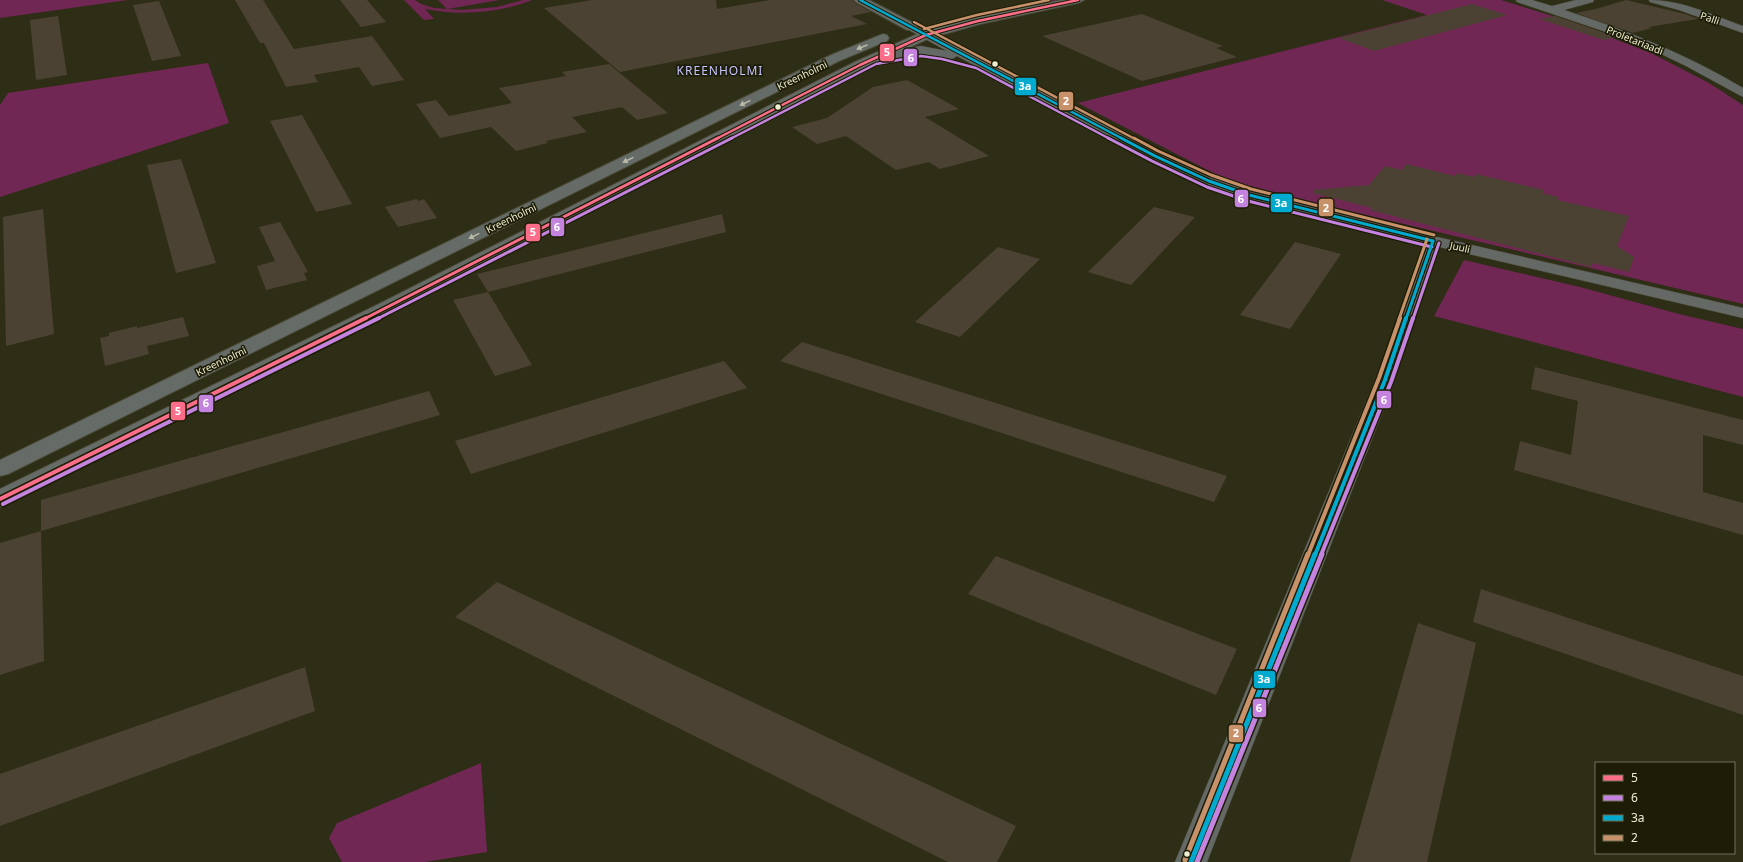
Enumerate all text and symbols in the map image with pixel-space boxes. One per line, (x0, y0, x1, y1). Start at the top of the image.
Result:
street label: Palli (1699, 8, 1721, 28)
street label: Proletariaadi (1604, 22, 1666, 58)
line badge: 5 (879, 43, 895, 62)
text: 5 (884, 44, 890, 59)
one-way arrow (856, 45, 868, 51)
line badge: 6 (903, 48, 918, 67)
text: 6 (908, 50, 914, 65)
street label: Kreenholmi (775, 57, 829, 93)
unlabelled marker (990, 59, 1000, 69)
district label: KREENHOLMI (677, 62, 763, 79)
line badge: 3a (1014, 77, 1037, 96)
text: 3a (1019, 78, 1031, 93)
line badge: 2 (1058, 91, 1074, 111)
text: 2 (1063, 93, 1069, 108)
one-way arrow (739, 100, 750, 106)
unlabelled marker (773, 102, 783, 112)
one-way arrow (622, 157, 634, 163)
line badge: 6 (1234, 189, 1249, 208)
text: 6 (1238, 191, 1244, 206)
line badge: 3a (1270, 193, 1293, 213)
text: 3a (1275, 195, 1287, 210)
line badge: 2 (1318, 198, 1334, 217)
street label: Kreenholmi (484, 200, 538, 236)
text: 2 (1323, 200, 1329, 215)
line badge: 6 (550, 217, 565, 237)
text: 6 (554, 219, 560, 234)
line badge: 5 (525, 223, 541, 242)
text: 5 (530, 224, 536, 239)
one-way arrow (468, 233, 479, 239)
street label: Juuli (1448, 238, 1471, 256)
street label: Kreenholmi (194, 343, 248, 379)
line badge: 6 (1376, 390, 1392, 409)
text: 6 (1381, 392, 1387, 407)
line badge: 6 (198, 394, 214, 413)
text: 6 (203, 395, 209, 410)
line badge: 5 (170, 401, 186, 421)
text: 5 (175, 403, 181, 418)
line badge: 3a (1253, 670, 1276, 689)
text: 3a (1258, 671, 1270, 686)
line badge: 6 (1252, 698, 1267, 718)
text: 6 (1256, 700, 1262, 715)
line badge: 2 (1228, 724, 1244, 743)
text: 2 (1233, 725, 1239, 740)
legend (1595, 762, 1735, 854)
text: 5 (1631, 769, 1638, 786)
text: 6 (1631, 789, 1638, 806)
text: 3a (1631, 809, 1645, 826)
text: 2 (1631, 829, 1638, 846)
unlabelled marker (1182, 849, 1192, 859)

